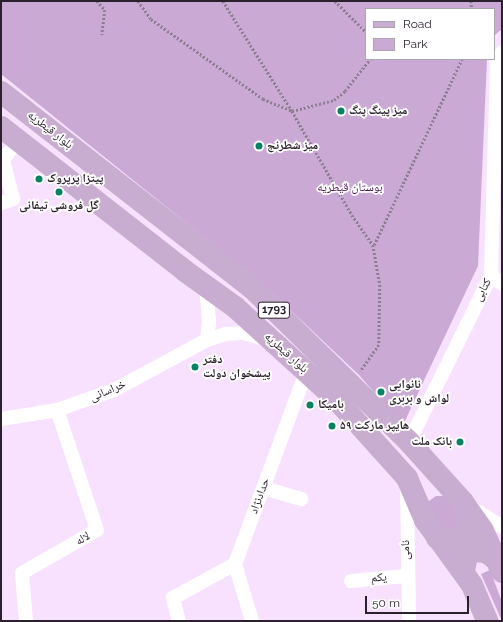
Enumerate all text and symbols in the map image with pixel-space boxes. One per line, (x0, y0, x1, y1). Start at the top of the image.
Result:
legend (365, 8, 495, 60)
text: Road (403, 17, 432, 31)
text: Park (403, 37, 428, 51)
place label: میز پینگ پنگ (349, 104, 407, 118)
marker: میز پینگ پنگ (336, 106, 346, 116)
street label: بلوار قیطریه (24, 108, 76, 152)
place label: میز شطرنج (267, 139, 318, 153)
marker: میز شطرنج (254, 141, 264, 151)
place label: پیتزا پرپروک (47, 172, 103, 186)
marker: پیتزا پرپروک (34, 174, 44, 184)
park label: بوستان قیطریه (317, 181, 383, 195)
marker: گل فروشی تیفانی (54, 187, 64, 197)
place label: گل فروشی تیفانی (19, 199, 99, 213)
street label: کتابی (471, 276, 495, 304)
road number: 1793 (257, 301, 291, 319)
street label: بلوار قیطریه (261, 330, 311, 376)
place label: دفتر پیشخوان دولت (203, 353, 271, 381)
marker: دفتر پیشخوان دولت (190, 362, 200, 372)
street label: خراسانی (88, 377, 128, 405)
place label: نانوایی لواش و بربری (389, 378, 449, 406)
marker: نانوایی لواش و بربری (376, 387, 386, 397)
place label: بامیکا (318, 398, 344, 412)
marker: بامیکا (305, 400, 315, 410)
place label: هایپر مارکت ۵۹ (340, 419, 409, 433)
marker: هایپر مارکت ۵۹ (327, 421, 337, 431)
place label: بانک ملت (411, 435, 452, 449)
marker: بانک ملت (455, 437, 465, 447)
street label: حدادنژاد (247, 476, 273, 516)
street label: لاله (73, 529, 93, 549)
street label: نامی (399, 540, 413, 560)
street label: یکم (370, 570, 388, 586)
scale bar (367, 588, 471, 614)
text: 50 m (372, 596, 400, 610)

